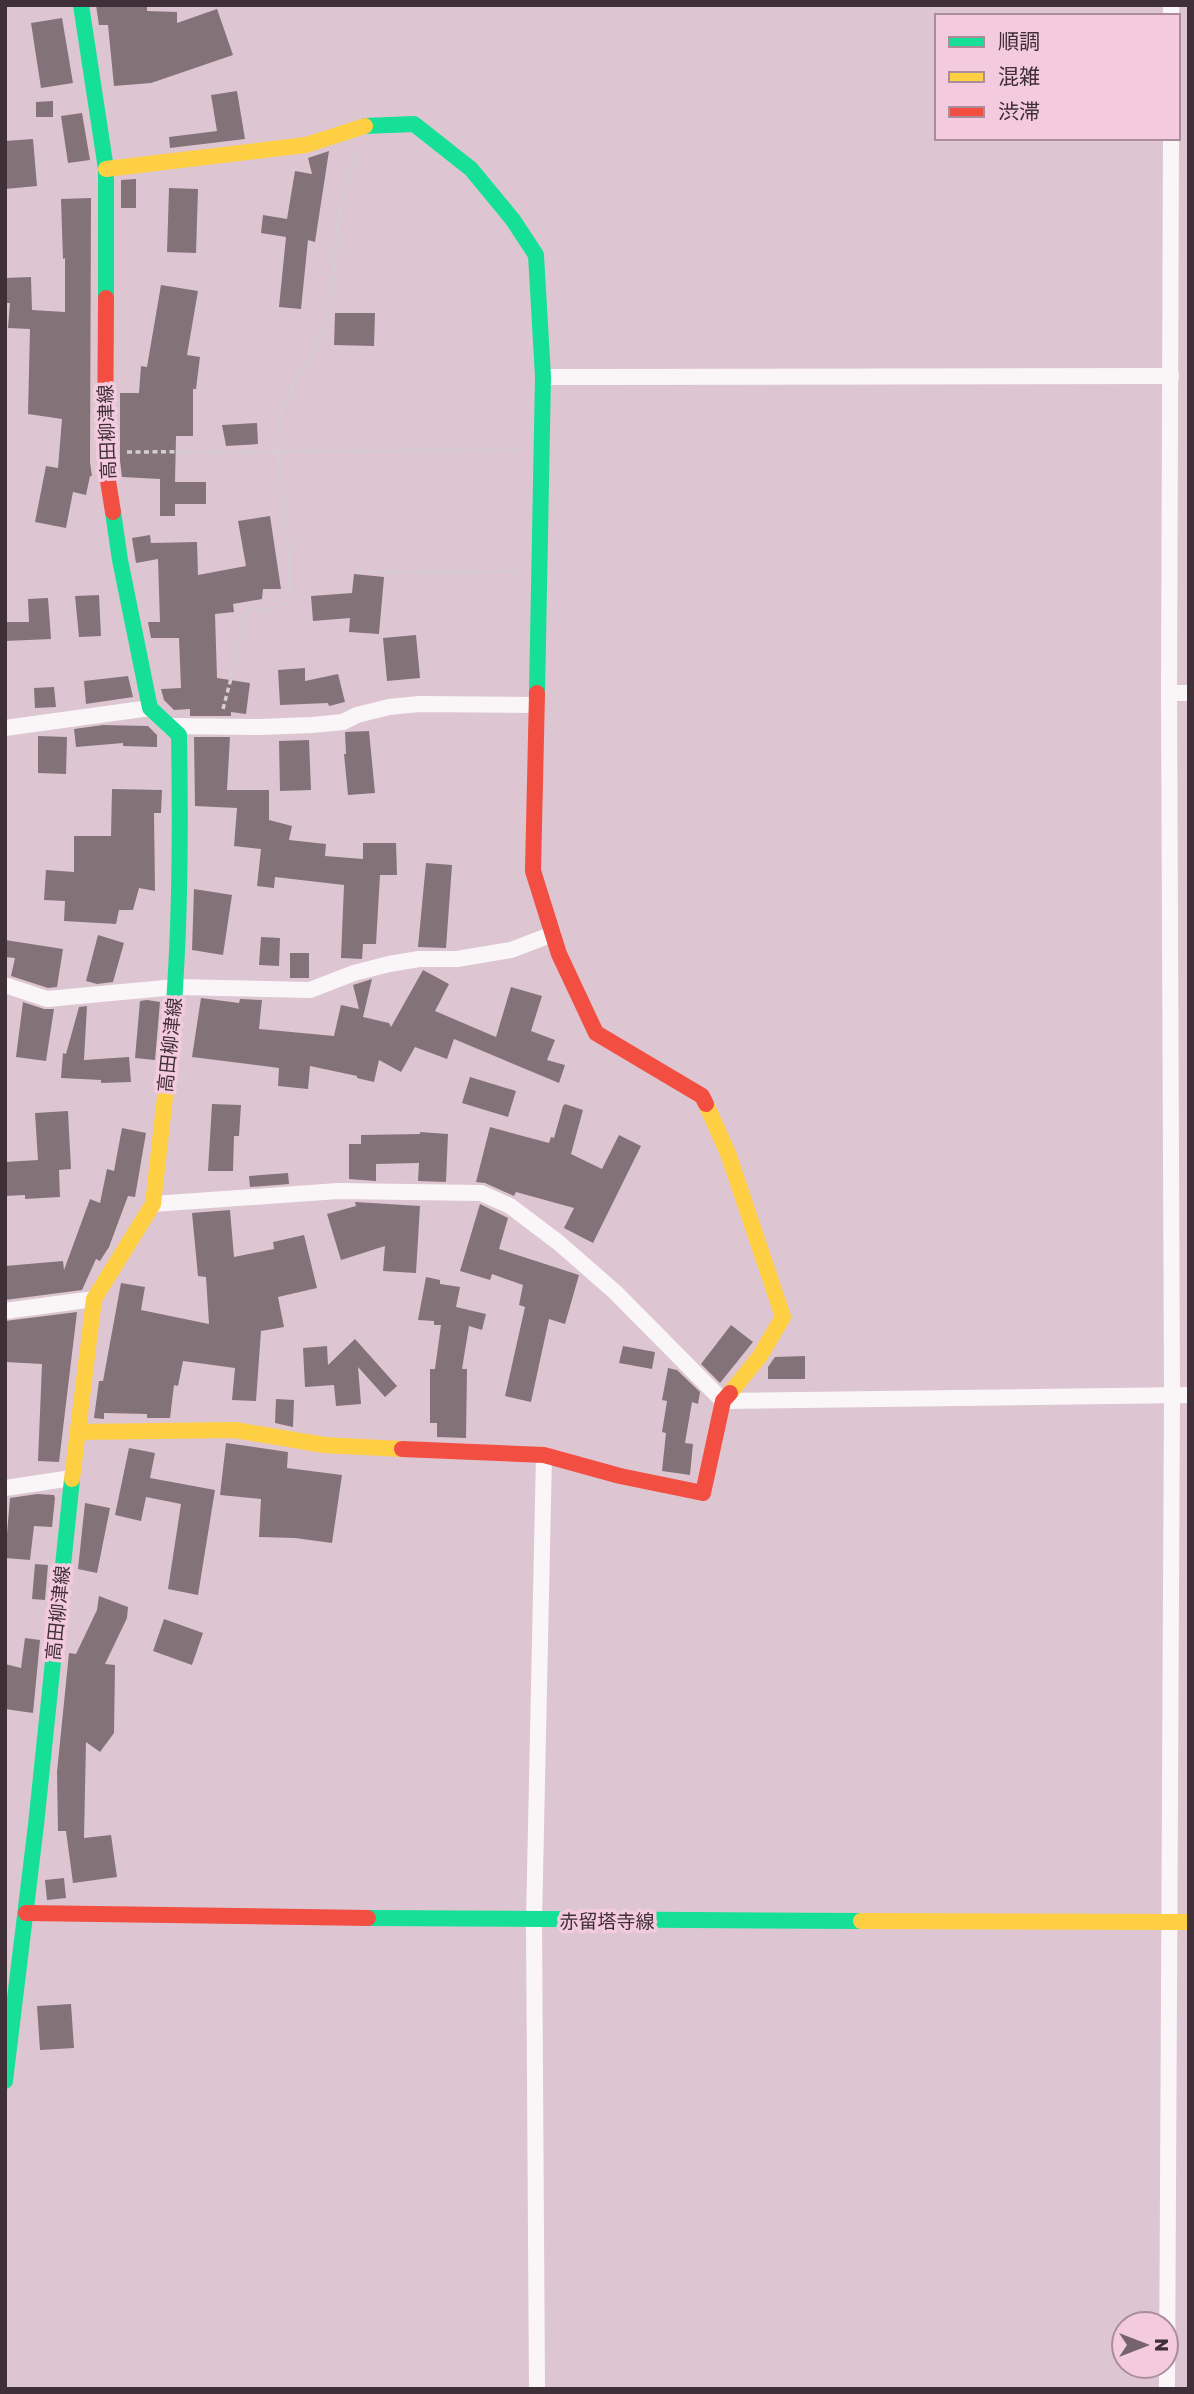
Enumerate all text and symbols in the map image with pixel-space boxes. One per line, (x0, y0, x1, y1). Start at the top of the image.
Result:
legend (935, 14, 1180, 140)
text: 順調 (998, 29, 1040, 54)
text: 混雑 (998, 64, 1040, 89)
text: 渋滞 (998, 99, 1040, 124)
street label: 高田柳津線 (94, 384, 120, 480)
street label: 高田柳津線 (154, 997, 186, 1093)
street label: 高田柳津線 (42, 1565, 74, 1661)
street label: 赤留塔寺線 (559, 1910, 655, 1933)
north arrow (1110, 2310, 1180, 2380)
text: N (1150, 2338, 1173, 2352)

